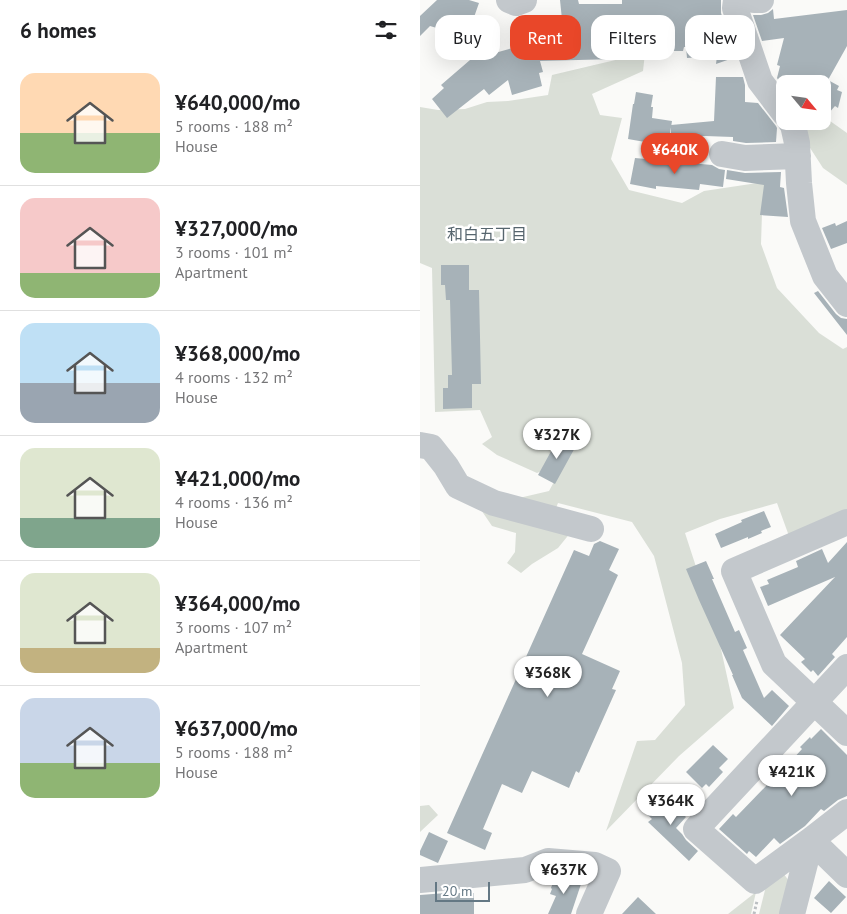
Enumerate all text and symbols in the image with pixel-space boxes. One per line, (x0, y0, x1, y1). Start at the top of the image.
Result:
chip: Buy (435, 15, 500, 60)
chip: Rent (510, 15, 581, 60)
chip: Filters (591, 15, 675, 60)
chip: New (685, 15, 755, 60)
icon: filters (372, 16, 400, 44)
text: 6 homes (20, 17, 96, 44)
north arrow (776, 75, 831, 130)
map controls (776, 75, 831, 130)
text: ¥640,000/mo (175, 89, 300, 116)
icon: home (60, 93, 120, 153)
text: 5 rooms · 188 m² (175, 116, 293, 136)
pin: ¥640K (640, 132, 710, 175)
text: House (175, 136, 218, 156)
text: ¥640K (652, 139, 698, 159)
text: ¥327,000/mo (175, 215, 298, 242)
icon: home (60, 218, 120, 278)
district label: 和白五丁目 (447, 224, 527, 244)
text: 3 rooms · 101 m² (175, 242, 293, 262)
text: Apartment (175, 262, 248, 282)
text: ¥368,000/mo (175, 340, 300, 367)
icon: home (60, 343, 120, 403)
text: 4 rooms · 132 m² (175, 367, 293, 387)
text: House (175, 387, 218, 407)
pin: ¥327K (522, 418, 592, 460)
text: ¥327K (534, 424, 580, 444)
text: ¥421,000/mo (175, 465, 300, 492)
icon: home (60, 468, 120, 528)
text: 4 rooms · 136 m² (175, 492, 293, 512)
text: House (175, 512, 218, 532)
text: ¥364,000/mo (175, 590, 300, 617)
icon: home (60, 593, 120, 653)
text: 3 rooms · 107 m² (175, 617, 292, 637)
text: Apartment (175, 637, 248, 657)
pin: ¥368K (513, 656, 583, 698)
text: ¥368K (525, 662, 571, 682)
text: ¥637,000/mo (175, 715, 298, 742)
icon: home (60, 718, 120, 778)
text: 5 rooms · 188 m² (175, 742, 293, 762)
pin: ¥421K (757, 754, 827, 797)
text: ¥421K (769, 761, 815, 781)
text: House (175, 762, 218, 782)
pin: ¥364K (636, 784, 706, 826)
text: ¥364K (648, 790, 694, 810)
pin: ¥637K (529, 852, 599, 895)
text: ¥637K (541, 859, 587, 879)
scale bar (435, 879, 490, 902)
text: 20 m (442, 882, 472, 900)

